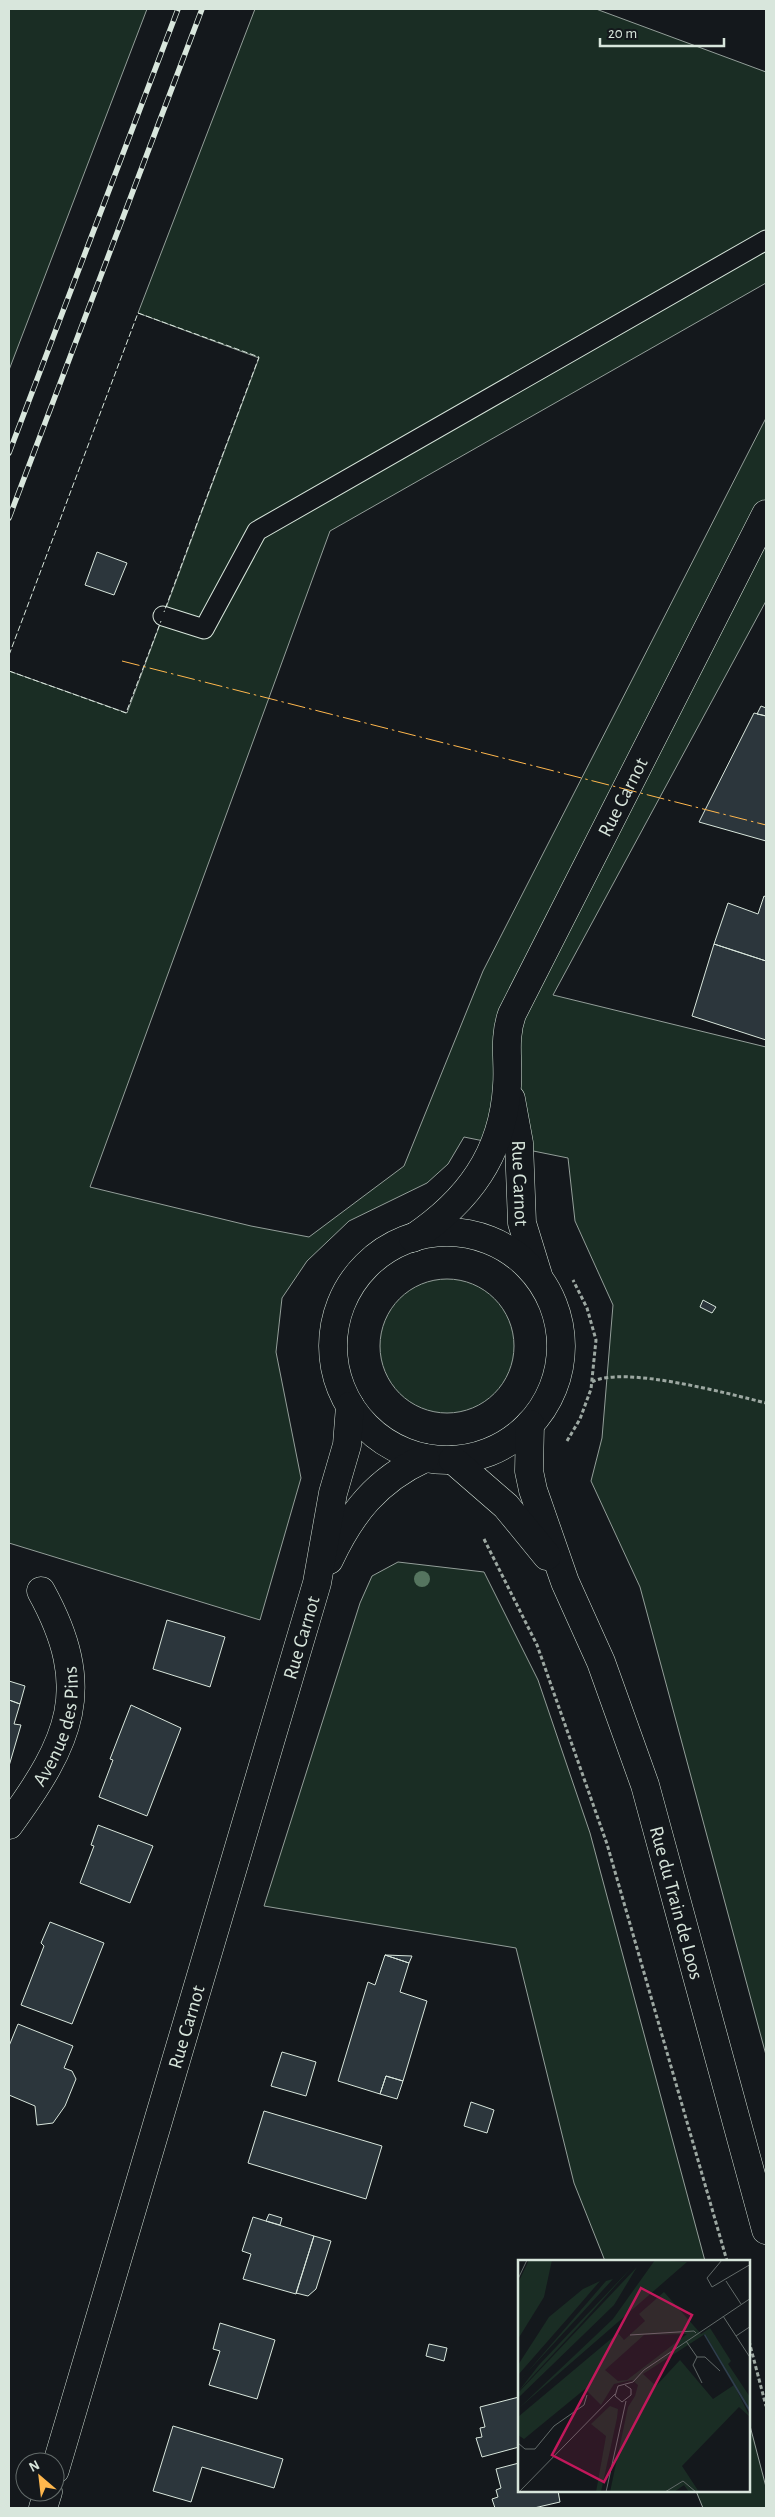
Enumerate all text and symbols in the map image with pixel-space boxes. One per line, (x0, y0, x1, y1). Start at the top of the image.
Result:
scale bar (600, 15, 724, 47)
text: 20 m (608, 26, 637, 41)
street label: Rue Carnot (595, 754, 652, 840)
street label: Rue Carnot (508, 1140, 531, 1227)
street label: Rue Carnot (280, 1593, 324, 1682)
street label: Avenue des Pins (29, 1665, 82, 1790)
street label: Rue du Train de Loos (646, 1824, 706, 1982)
street label: Rue Carnot (165, 1983, 209, 2071)
inset map (518, 2260, 750, 2492)
north arrow (15, 2452, 65, 2502)
text: N (27, 2458, 42, 2475)

